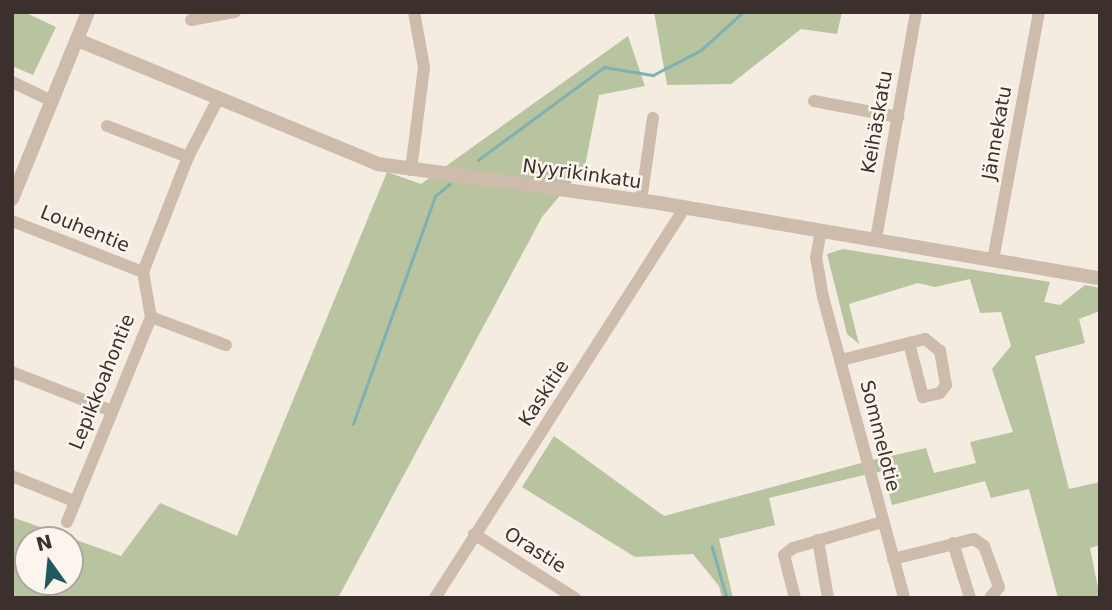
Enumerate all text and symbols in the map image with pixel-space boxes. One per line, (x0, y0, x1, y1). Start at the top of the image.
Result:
street label: Keihäskatu (857, 69, 897, 175)
street label: Jännekatu (978, 84, 1016, 182)
street label: Nyyrikinkatu (521, 154, 643, 194)
street label: Louhentie (37, 201, 133, 257)
street label: Lepikkoahontie (64, 311, 140, 453)
street label: Kaskitie (514, 356, 574, 430)
street label: Sommelotie (855, 378, 905, 494)
street label: Orastie (500, 522, 570, 578)
north arrow (14, 526, 84, 596)
text: N (34, 530, 55, 555)

